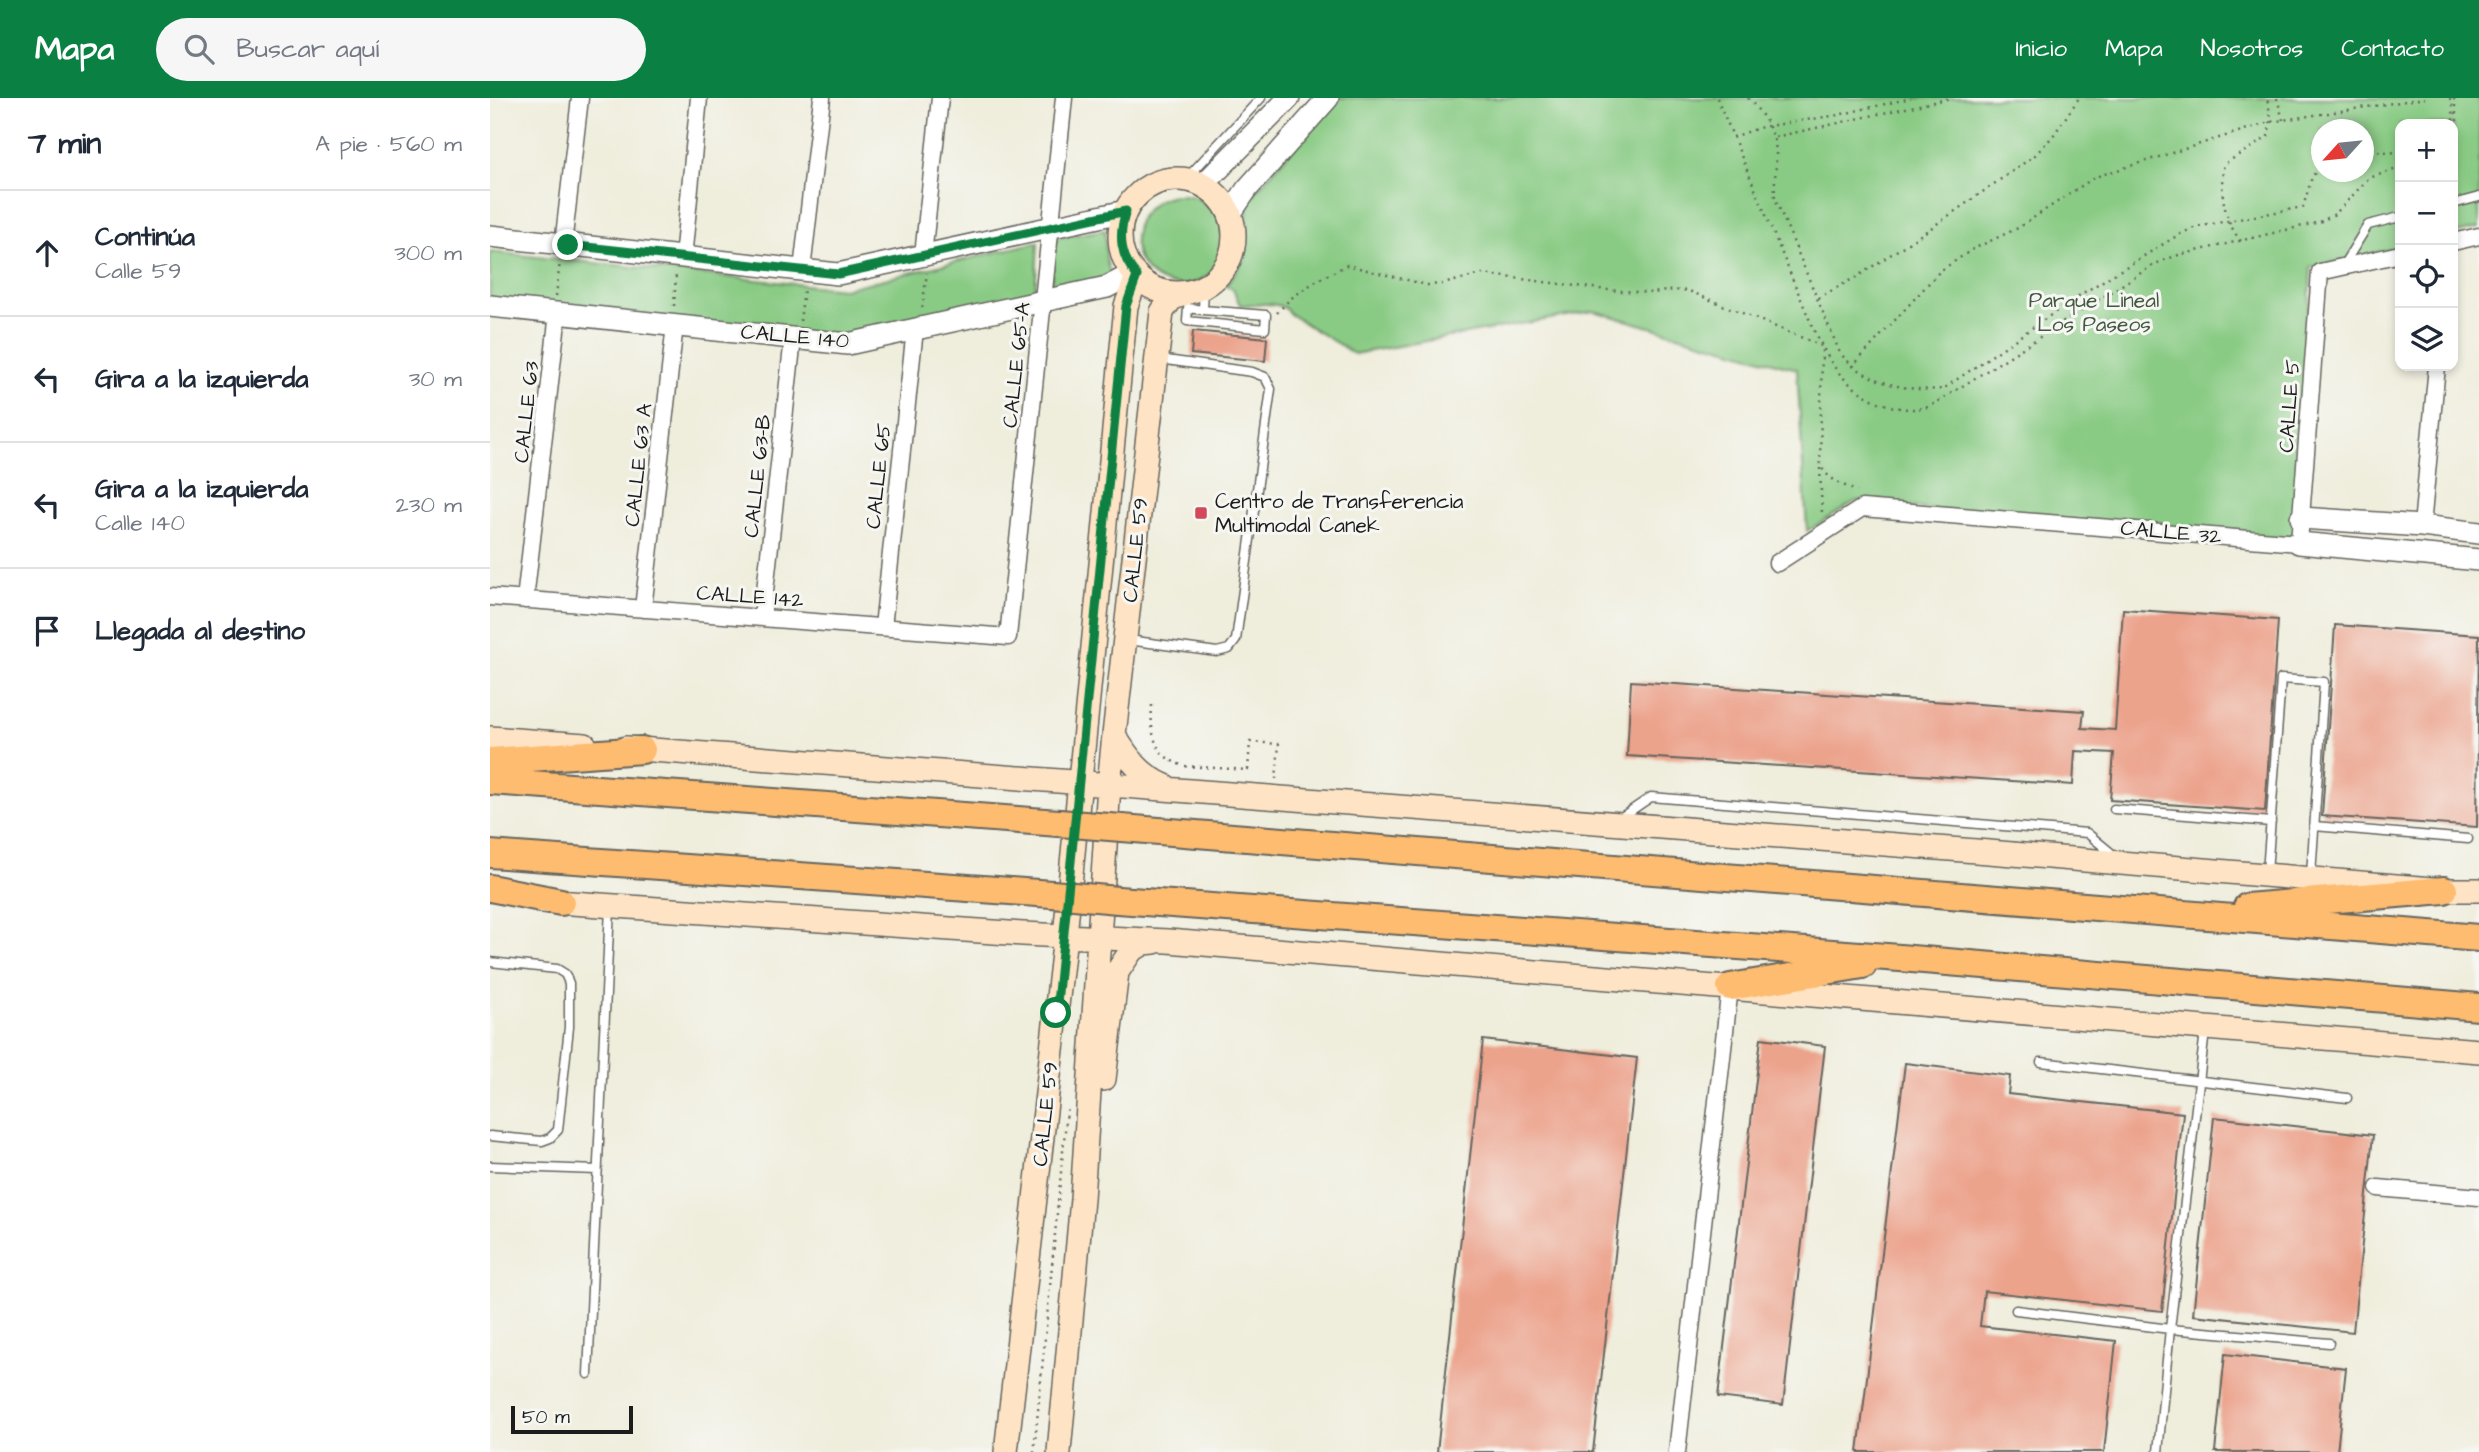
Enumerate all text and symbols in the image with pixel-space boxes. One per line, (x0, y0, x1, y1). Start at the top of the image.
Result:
search box (156, 18, 646, 81)
text: Mapa (35, 26, 114, 72)
icon: search (180, 30, 218, 68)
text: Buscar aquí (236, 31, 379, 67)
text: Inicio (2015, 32, 2067, 66)
text: Mapa (2105, 32, 2163, 66)
text: Nosotros (2201, 32, 2303, 66)
text: Contacto (2341, 32, 2444, 66)
north arrow (2311, 119, 2374, 182)
map controls (2395, 119, 2458, 371)
button: + (2395, 119, 2458, 182)
text: 7 min (28, 123, 101, 165)
text: A pie · 560 m (315, 128, 462, 160)
button: − (2395, 182, 2458, 245)
text: Continúa (95, 219, 195, 255)
route end (552, 229, 583, 260)
icon: ahead (28, 234, 66, 272)
text: 300 m (394, 237, 462, 269)
button: locate (2395, 245, 2458, 308)
text: Calle 59 (95, 255, 181, 287)
park label: Parque Lineal Los Paseos (2029, 286, 2159, 339)
street label: CALLE 65-A (995, 300, 1038, 429)
button: layers (2395, 308, 2458, 371)
street label: CALLE 140 (740, 317, 850, 356)
street label: CALLE 5 (2272, 358, 2307, 453)
street label: CALLE 63 (507, 359, 546, 464)
icon: left (28, 360, 66, 398)
text: Gira a la izquierda (95, 361, 309, 397)
text: 30 m (409, 363, 462, 395)
street label: CALLE 63 A (618, 401, 659, 528)
street label: CALLE 63-B (737, 413, 778, 539)
street label: CALLE 65 (859, 422, 898, 530)
text: Gira a la izquierda (95, 471, 309, 507)
icon: left (28, 486, 66, 524)
place label: Centro de Transferencia Multimodal Canek (1215, 487, 1464, 540)
text: 230 m (396, 489, 462, 521)
street label: CALLE 59 (1116, 496, 1155, 604)
marker: Centro de Transferencia Multimodal Canek (1193, 505, 1209, 521)
text: Calle 140 (95, 507, 185, 539)
street label: CALLE 32 (2119, 514, 2223, 551)
street label: CALLE 142 (695, 578, 804, 615)
icon: arrive (28, 612, 66, 650)
text: Llegada al destino (95, 613, 305, 649)
route start (1040, 997, 1071, 1028)
street label: CALLE 59 (1026, 1060, 1065, 1168)
scale bar (511, 1403, 634, 1435)
text: 50 m (522, 1404, 570, 1431)

